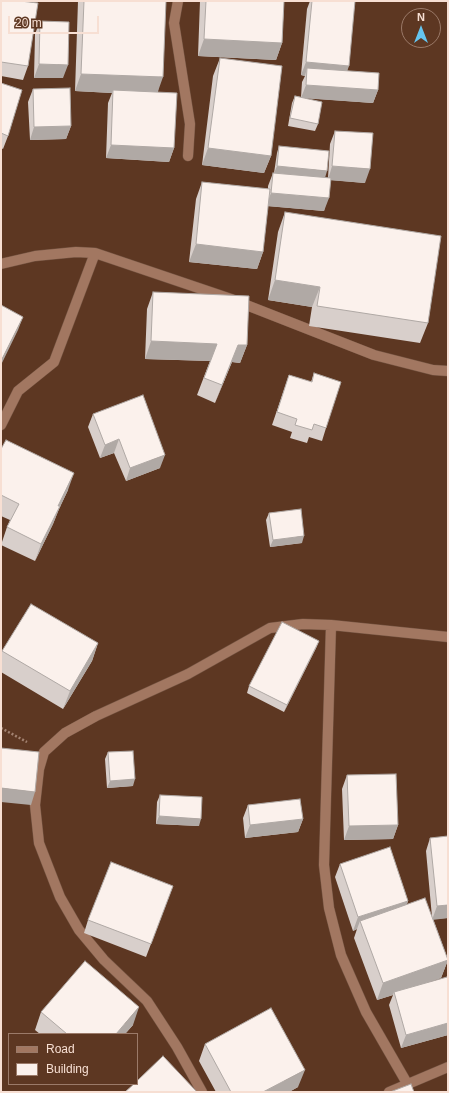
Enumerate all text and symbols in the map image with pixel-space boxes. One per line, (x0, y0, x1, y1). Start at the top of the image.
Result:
scale bar (10, 8, 101, 34)
north arrow (401, 8, 441, 48)
text: N (417, 11, 425, 23)
text: 20 m (15, 16, 42, 30)
legend (8, 1033, 138, 1085)
text: Road (46, 1042, 75, 1056)
text: Building (46, 1062, 89, 1076)

